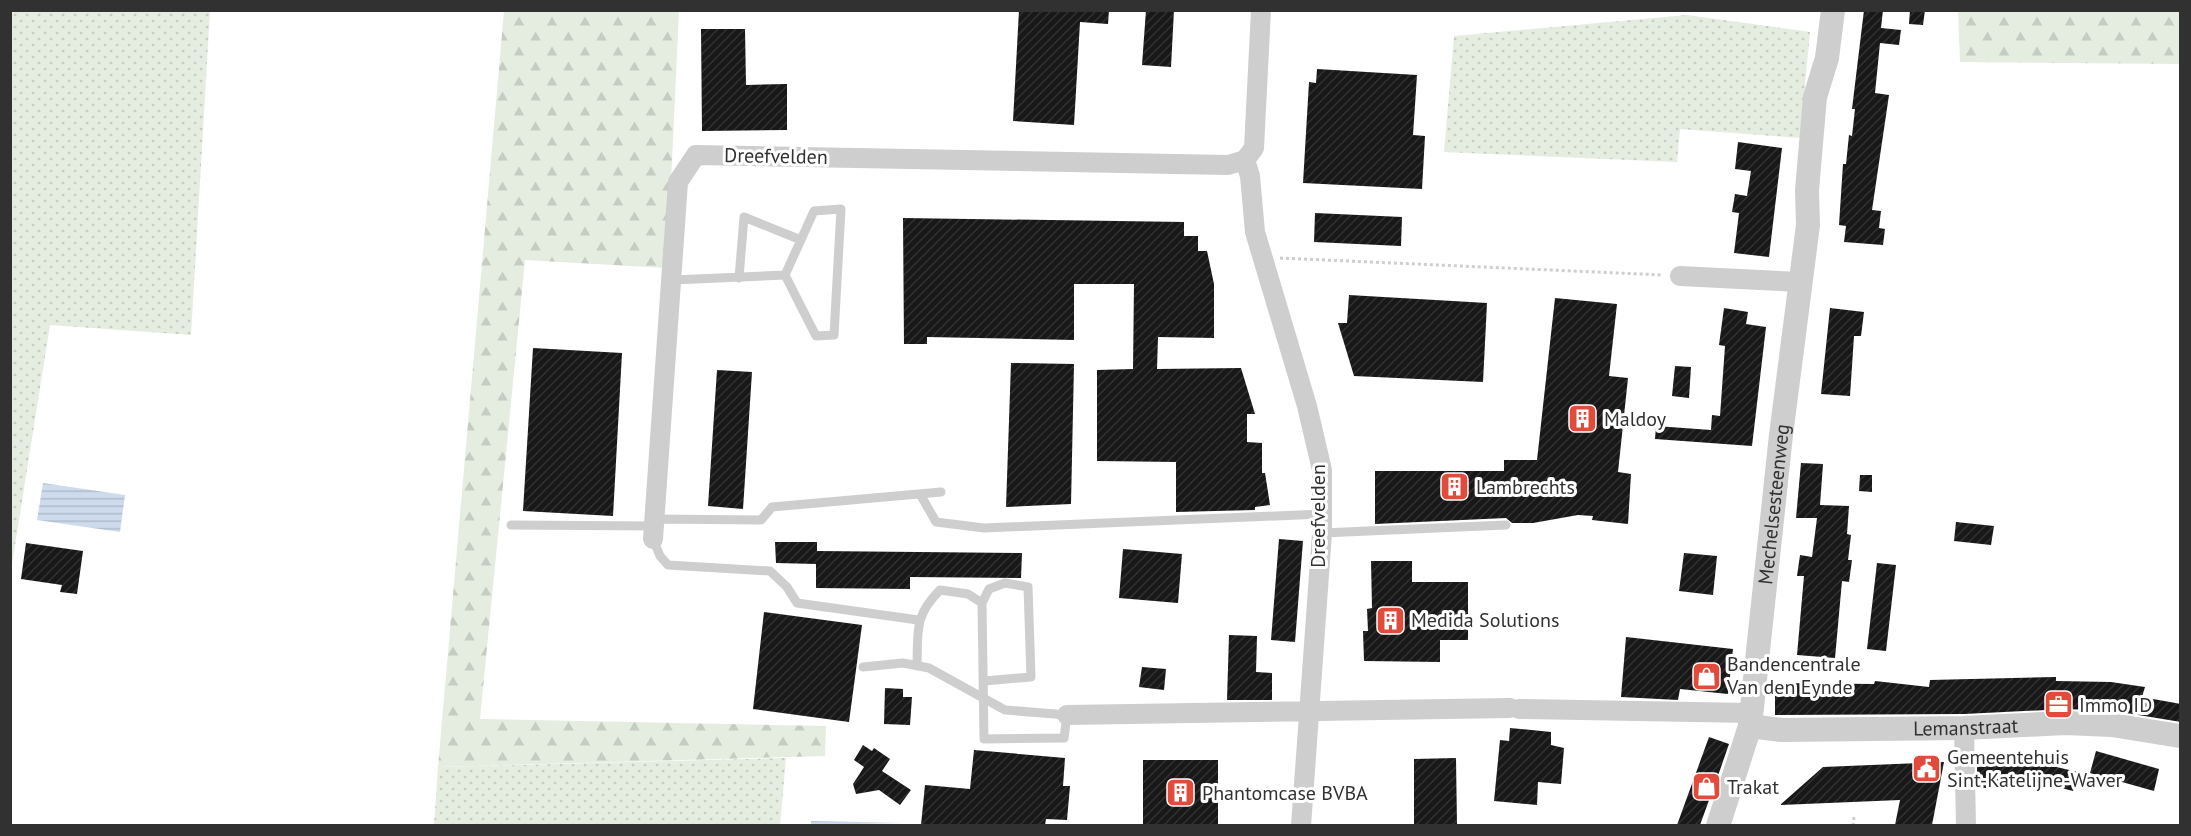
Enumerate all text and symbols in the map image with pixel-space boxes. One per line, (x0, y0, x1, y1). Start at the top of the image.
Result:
street label: Dreefvelden (724, 142, 828, 170)
building icon: Maldoy (1567, 403, 1599, 435)
place label: Maldoy (1604, 406, 1667, 432)
street label: Mechelsesteenweg (1752, 422, 1795, 586)
street label: Dreefvelden (1305, 464, 1331, 568)
building icon: Lambrechts (1439, 471, 1471, 503)
place label: Lambrechts (1476, 474, 1575, 500)
building icon: Medida Solutions (1374, 604, 1406, 636)
place label: Medida Solutions (1411, 607, 1559, 633)
place label: Bandencentrale Van den Eynde (1726, 651, 1861, 700)
shop icon: Bandencentrale Van den Eynde (1690, 660, 1722, 692)
office icon: Immo ID (2042, 689, 2074, 721)
place label: Immo ID (2079, 692, 2152, 718)
street label: Lemanstraat (1913, 712, 2019, 742)
place label: Gemeentehuis Sint-Katelijne-Waver (1947, 744, 2123, 793)
public building icon: Gemeentehuis Sint-Katelijne-Waver (1910, 753, 1942, 785)
shop icon: Trakat (1690, 771, 1722, 803)
place label: Trakat (1727, 774, 1779, 800)
building icon: Phantomcase BVBA (1165, 777, 1197, 809)
place label: Phantomcase BVBA (1202, 780, 1368, 806)

